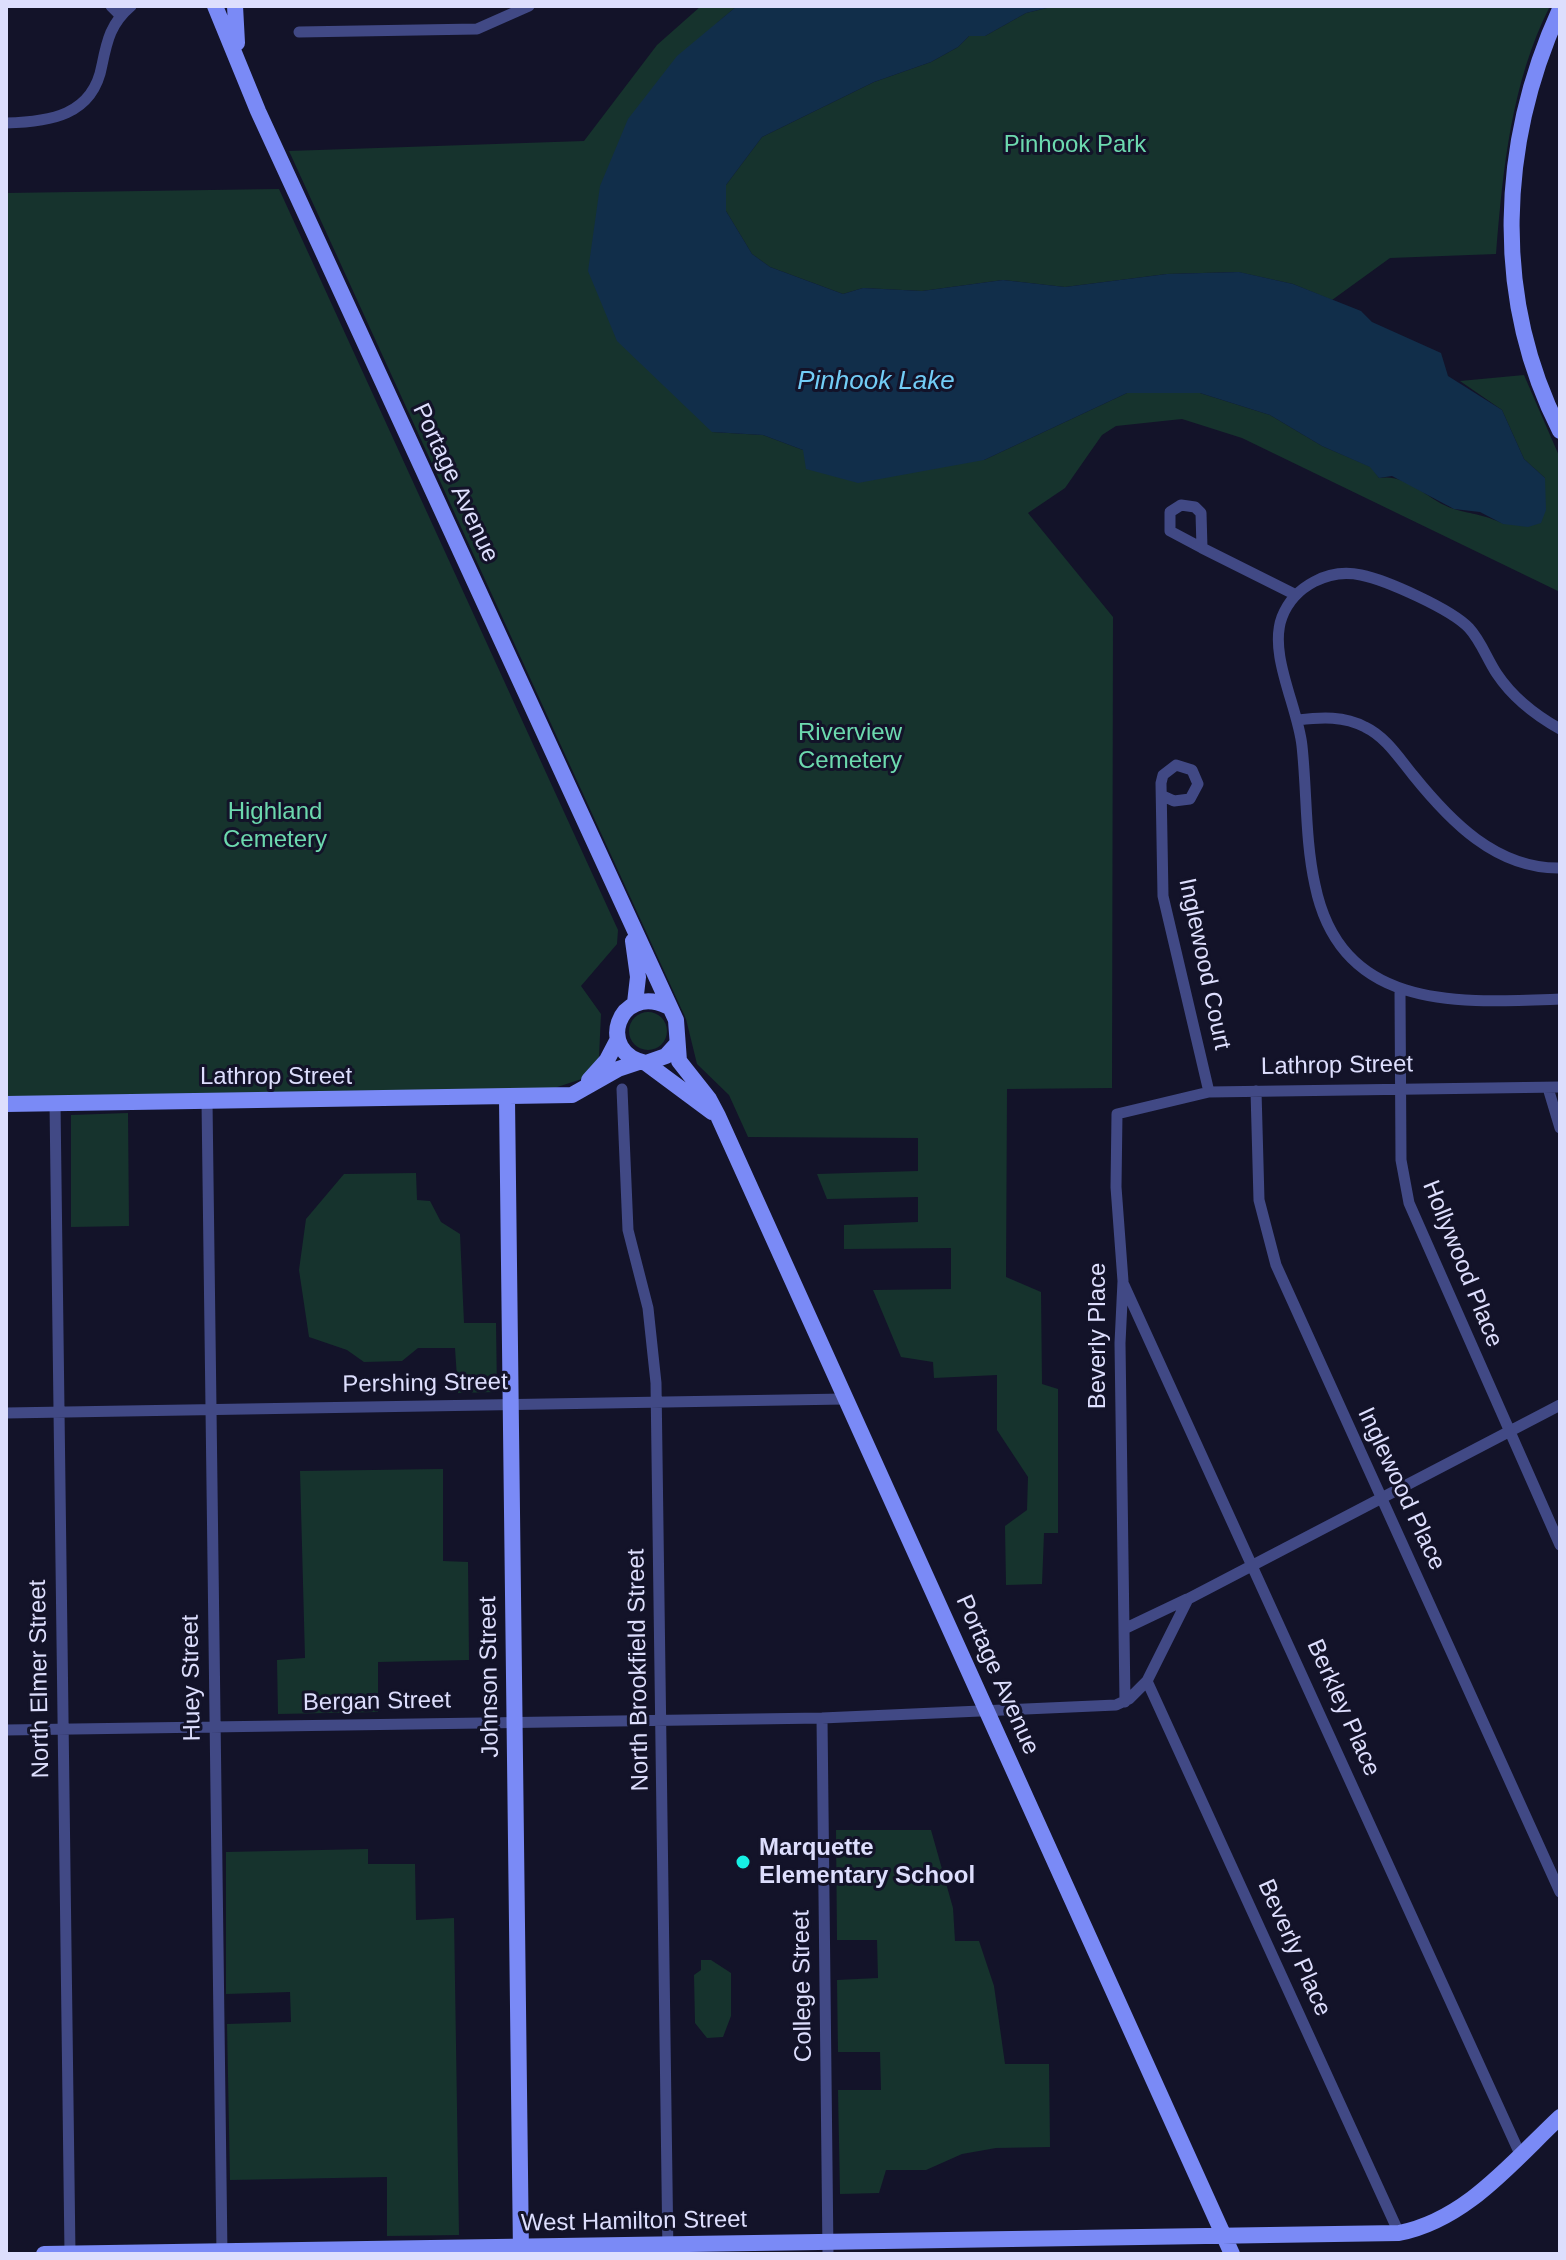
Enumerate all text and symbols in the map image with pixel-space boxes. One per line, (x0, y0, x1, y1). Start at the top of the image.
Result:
park label: Pinhook Park (1004, 131, 1146, 159)
water label: Pinhook Lake (797, 366, 955, 398)
street label: Portage Avenue (406, 399, 504, 567)
park label: Riverview Cemetery (798, 719, 902, 775)
park label: Highland Cemetery (223, 798, 327, 854)
street label: Inglewood Court (1172, 876, 1236, 1052)
street label: Lathrop Street (1261, 1050, 1413, 1082)
street label: Lathrop Street (200, 1063, 352, 1091)
street label: Hollywood Place (1415, 1176, 1509, 1352)
street label: Beverly Place (1084, 1263, 1112, 1409)
street label: Pershing Street (342, 1368, 508, 1400)
street label: Inglewood Place (1351, 1403, 1451, 1575)
street label: North Brookfield Street (622, 1548, 656, 1792)
street label: North Elmer Street (24, 1579, 56, 1779)
street label: Portage Avenue (949, 1591, 1045, 1759)
street label: Johnson Street (474, 1596, 506, 1758)
street label: Huey Street (176, 1614, 208, 1742)
street label: Berkley Place (1300, 1635, 1386, 1781)
street label: Bergan Street (303, 1686, 451, 1718)
place label: Marquette Elementary School (759, 1834, 975, 1890)
marker: Marquette Elementary School (734, 1853, 752, 1871)
street label: Beverly Place (1251, 1875, 1337, 2021)
street label: College Street (787, 1910, 819, 2062)
street label: West Hamilton Street (521, 2206, 747, 2238)

